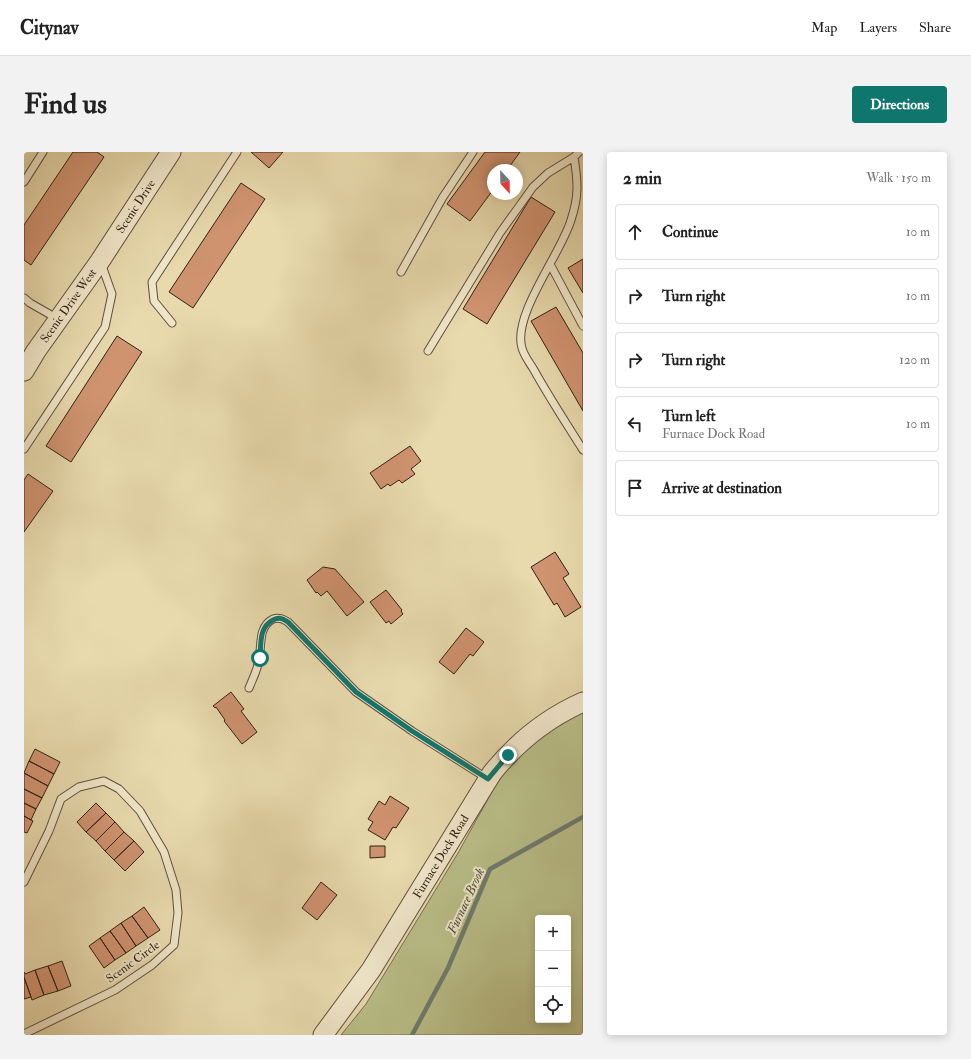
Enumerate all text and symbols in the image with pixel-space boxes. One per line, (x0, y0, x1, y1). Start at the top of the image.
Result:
text: Citynav (20, 16, 79, 40)
text: Map (811, 19, 837, 36)
text: Layers (859, 19, 897, 36)
text: Share (919, 19, 951, 36)
button: Directions (852, 86, 947, 123)
text: Find us (24, 87, 107, 122)
north arrow (487, 164, 523, 200)
text: 2 min (623, 168, 662, 189)
text: Walk · 150 m (866, 170, 931, 186)
street label: Scenic Drive (113, 177, 158, 236)
icon: ahead (624, 221, 646, 243)
text: Continue (662, 223, 718, 242)
text: 10 m (906, 224, 930, 240)
street label: Scenic Drive West (37, 266, 100, 346)
icon: right (624, 285, 646, 307)
text: Turn right (662, 287, 725, 306)
text: 10 m (906, 288, 930, 304)
icon: right (624, 349, 646, 371)
text: Turn right (662, 351, 725, 370)
text: 120 m (899, 352, 930, 368)
text: Turn left (662, 407, 716, 426)
icon: left (624, 413, 646, 435)
text: 10 m (906, 416, 930, 432)
text: Furnace Dock Road (662, 426, 765, 442)
icon: arrive (624, 477, 646, 499)
text: Arrive at destination (662, 479, 782, 498)
route start (251, 649, 269, 667)
route end (499, 746, 517, 764)
street label: Furnace Dock Road (409, 812, 472, 901)
water label: Furnace Brook (443, 866, 488, 937)
map controls (535, 915, 571, 1023)
button: + (535, 915, 571, 951)
street label: Scenic Circle (103, 938, 163, 986)
button: − (535, 951, 571, 987)
button: locate (535, 987, 571, 1023)

